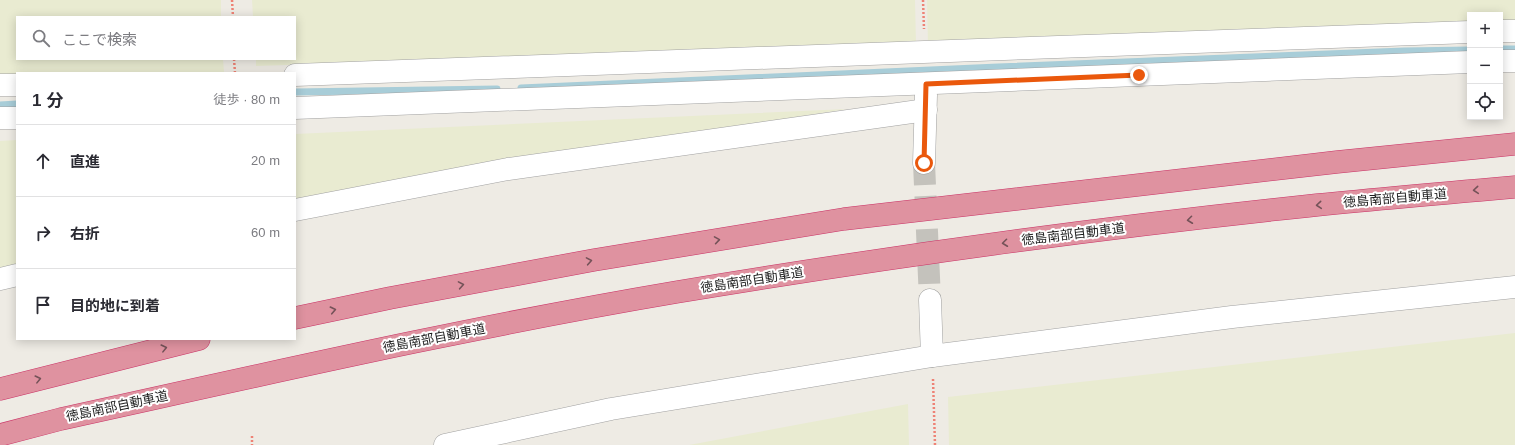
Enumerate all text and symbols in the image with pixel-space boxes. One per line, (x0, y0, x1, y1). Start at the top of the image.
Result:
map controls (1467, 12, 1503, 120)
button: + (1467, 12, 1503, 48)
search box (16, 16, 296, 60)
icon: search (30, 27, 52, 49)
text: ここで検索 (62, 31, 137, 48)
button: − (1467, 48, 1503, 84)
route end (1130, 66, 1148, 84)
button: locate (1467, 84, 1503, 120)
text: 1 分 (32, 91, 63, 110)
text: 徒歩 · 80 m (214, 92, 280, 107)
icon: ahead (32, 150, 54, 172)
text: 直進 (70, 153, 100, 170)
text: 20 m (251, 153, 280, 168)
route start (915, 154, 933, 172)
street label: 徳島南部自動車道 (1343, 186, 1447, 210)
one-way arrow (1473, 186, 1479, 195)
one-way arrow (1316, 200, 1322, 209)
one-way arrow (1187, 215, 1193, 224)
street label: 徳島南部自動車道 (1020, 220, 1126, 248)
icon: right (32, 222, 54, 244)
text: 右折 (70, 225, 100, 242)
text: 60 m (251, 225, 280, 240)
one-way arrow (714, 236, 720, 245)
one-way arrow (1002, 238, 1008, 247)
one-way arrow (585, 258, 592, 266)
street label: 徳島南部自動車道 (699, 264, 805, 296)
one-way arrow (458, 281, 464, 289)
icon: arrive (32, 294, 54, 316)
text: 目的地に到着 (70, 297, 160, 314)
one-way arrow (330, 306, 336, 314)
street label: 徳島南部自動車道 (382, 321, 486, 355)
one-way arrow (161, 344, 167, 352)
one-way arrow (34, 375, 41, 384)
street label: 徳島南部自動車道 (65, 388, 169, 424)

